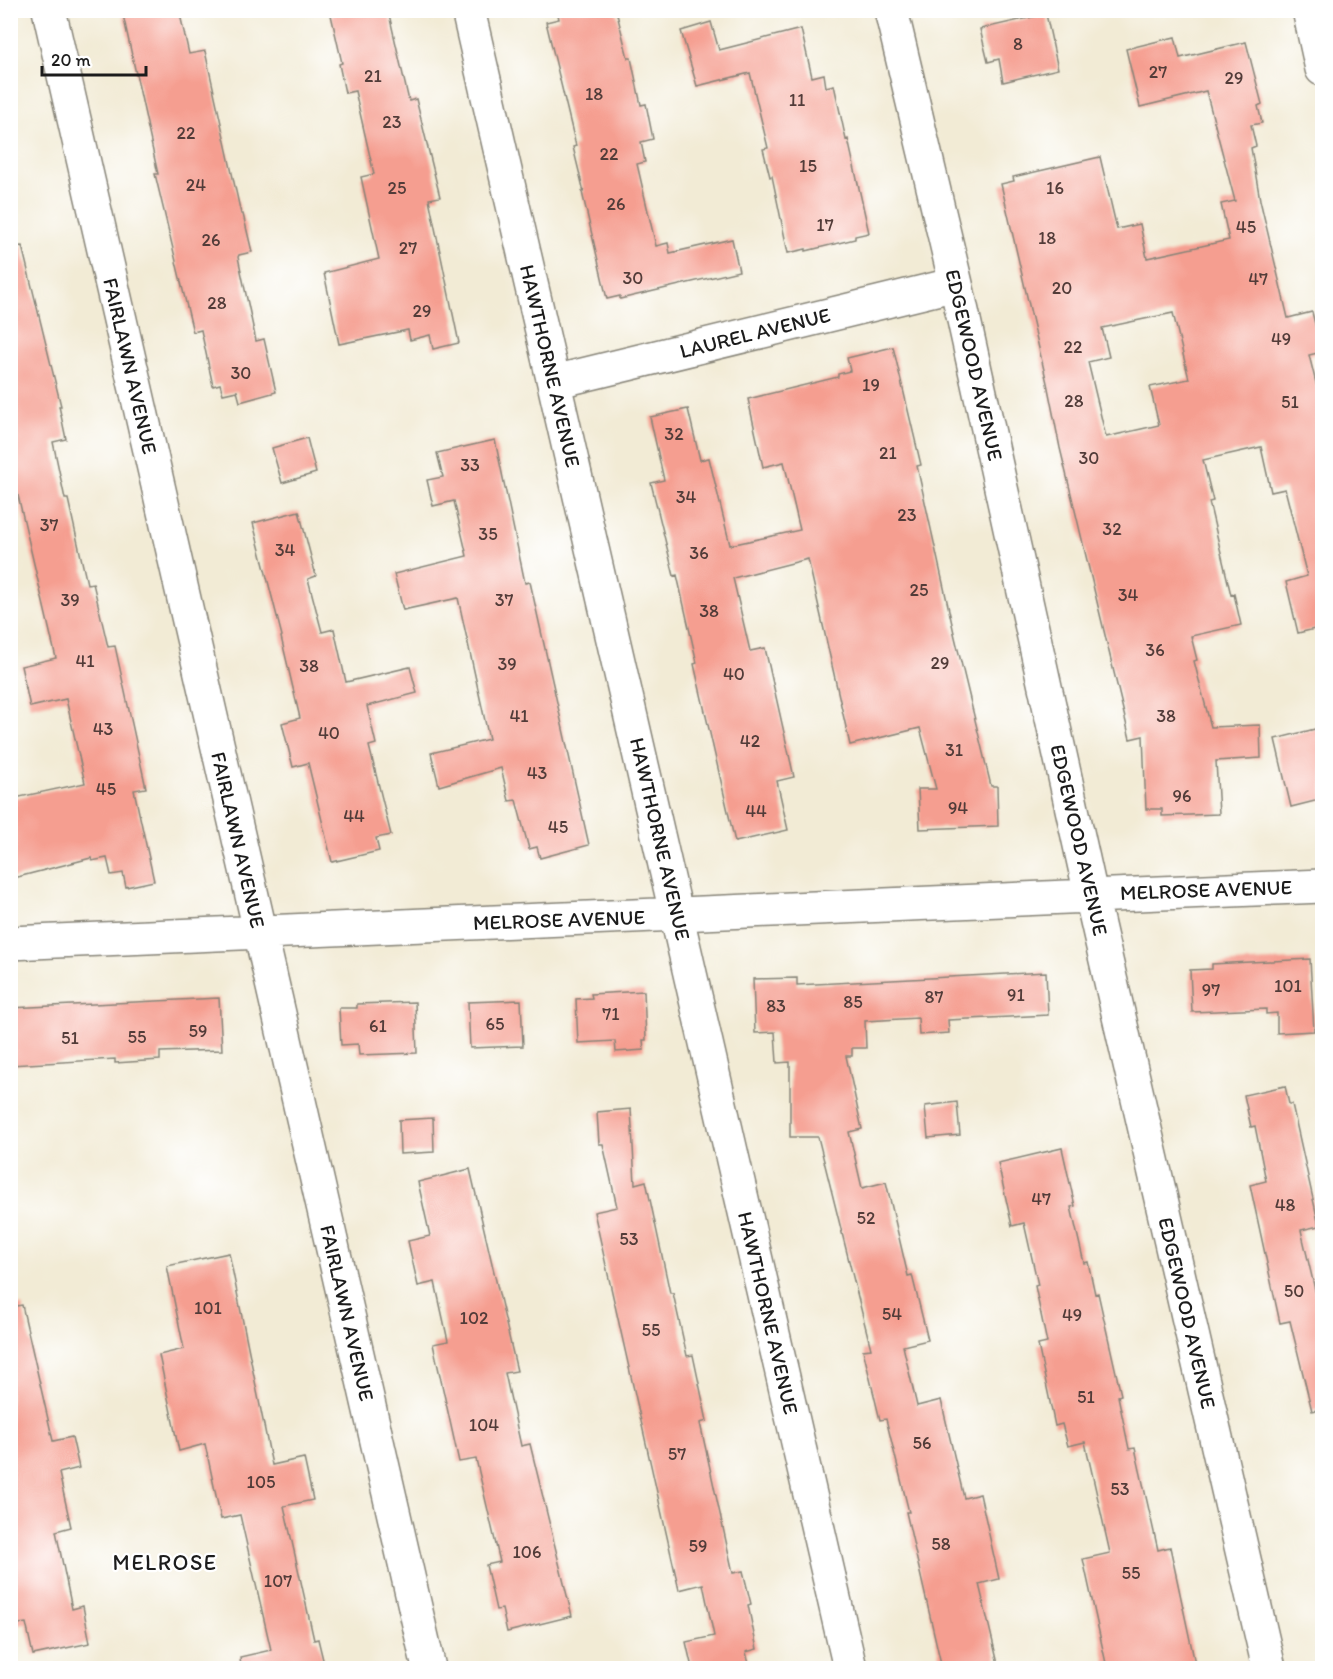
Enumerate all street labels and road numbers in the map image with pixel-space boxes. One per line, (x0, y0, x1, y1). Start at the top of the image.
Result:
street label: HAWTHORNE AVENUE (515, 262, 586, 470)
street label: EDGEWOOD AVENUE (940, 267, 1009, 463)
street label: FAIRLAWN AVENUE (98, 275, 163, 456)
street label: LAUREL AVENUE (677, 302, 833, 363)
street label: HAWTHORNE AVENUE (625, 735, 696, 943)
street label: EDGEWOOD AVENUE (1045, 742, 1114, 938)
street label: FAIRLAWN AVENUE (206, 749, 271, 930)
street label: MELROSE AVENUE (1119, 874, 1292, 905)
street label: MELROSE AVENUE (472, 904, 645, 935)
street label: HAWTHORNE AVENUE (733, 1209, 804, 1417)
street label: EDGEWOOD AVENUE (1153, 1215, 1222, 1411)
street label: FAIRLAWN AVENUE (315, 1222, 380, 1403)

